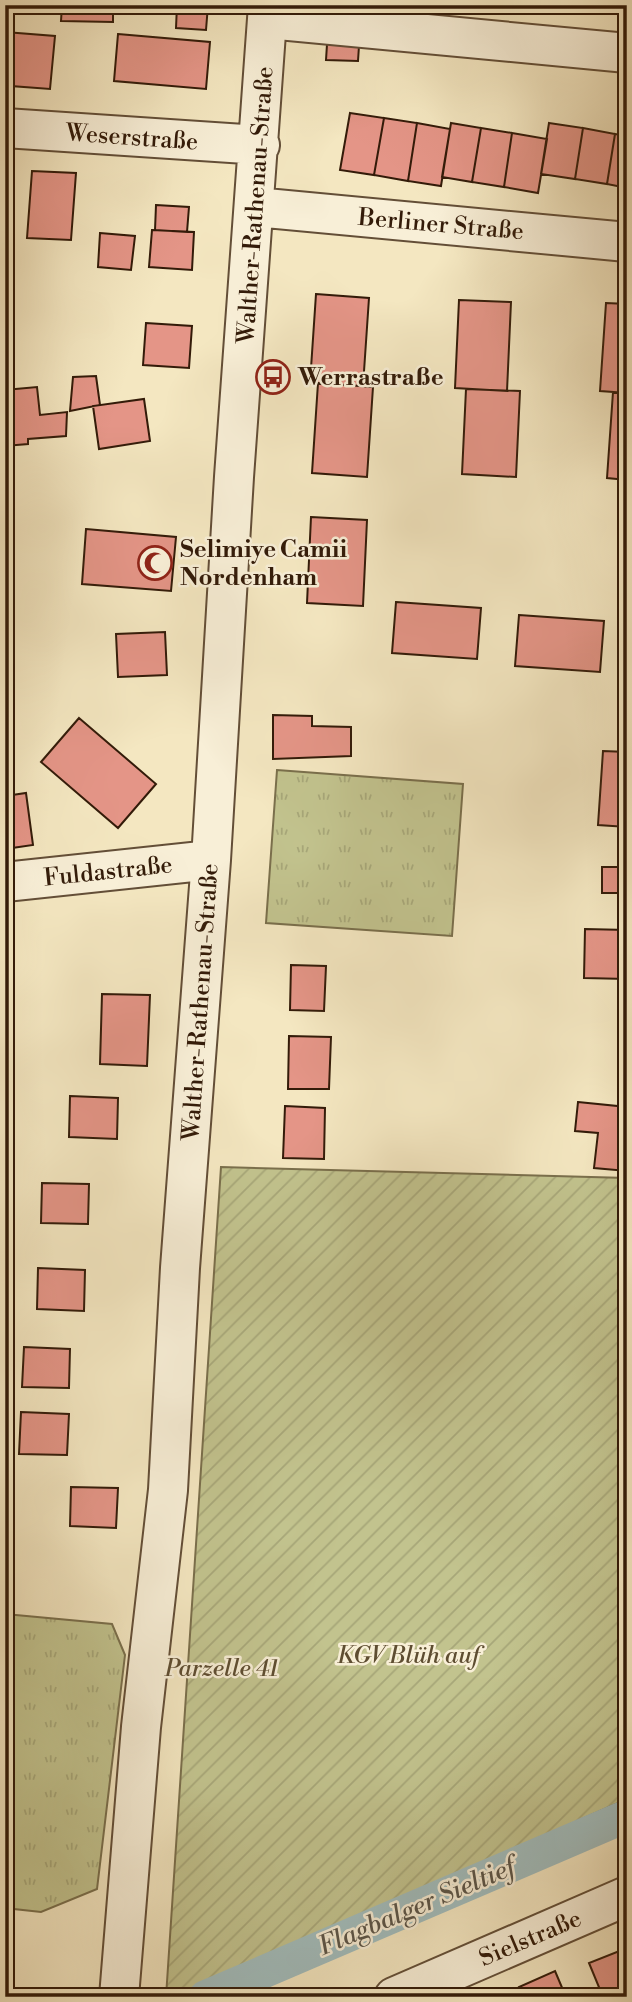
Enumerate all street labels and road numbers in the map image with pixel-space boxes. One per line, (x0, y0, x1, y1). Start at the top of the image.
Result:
street label: Walther-Rathenau-Straße (231, 65, 281, 346)
street label: Weserstraße (64, 118, 199, 158)
street label: Berliner Straße (356, 203, 525, 247)
street label: Fuldastraße (42, 850, 174, 894)
street label: Walther-Rathenau-Straße (176, 862, 226, 1143)
street label: Sielstraße (475, 1904, 586, 1974)

